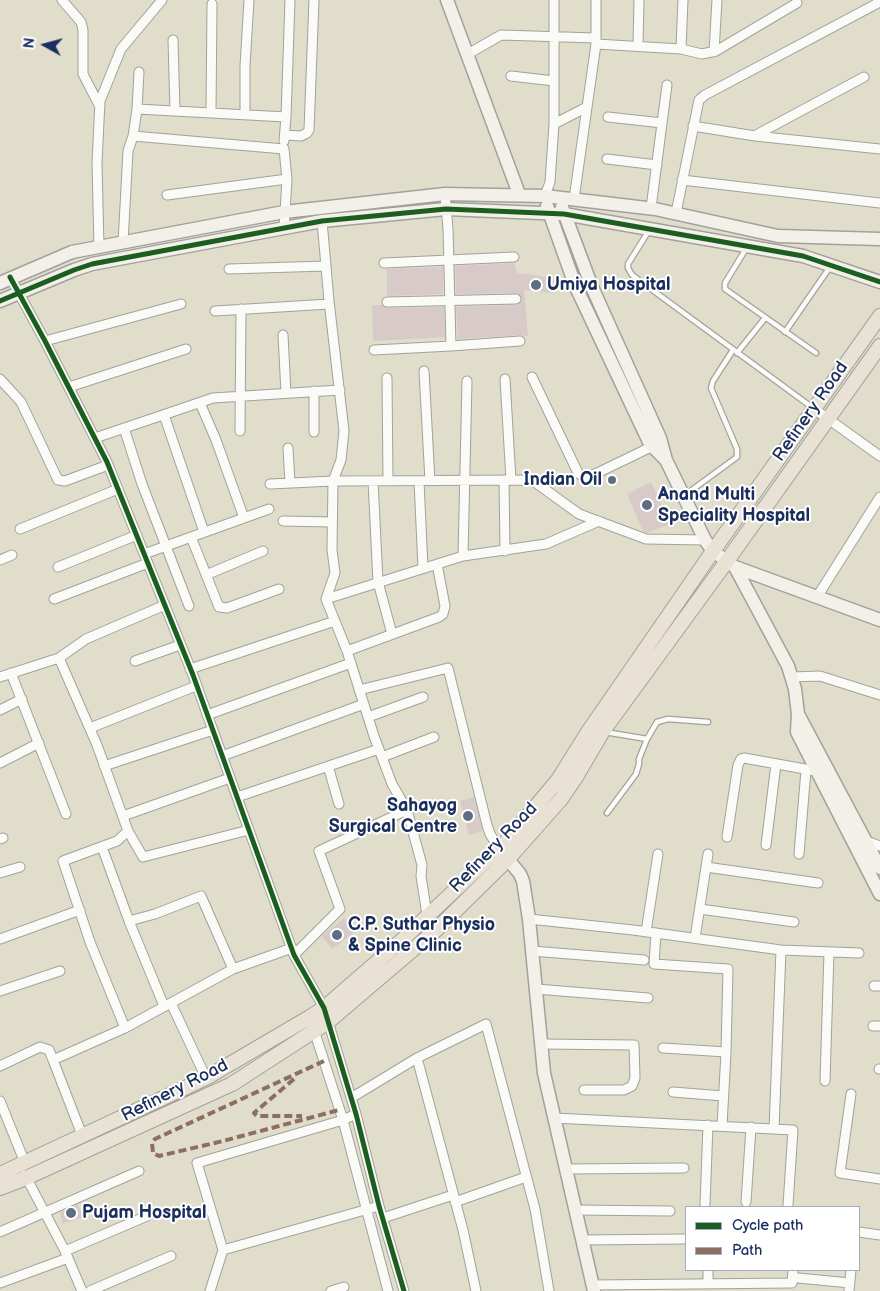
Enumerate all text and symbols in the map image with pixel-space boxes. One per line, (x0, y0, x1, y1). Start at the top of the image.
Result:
north arrow (20, 20, 70, 70)
text: N (21, 37, 39, 49)
place label: Umiya Hospital (547, 274, 671, 296)
marker: Umiya Hospital (529, 278, 543, 292)
street label: Refinery Road (769, 358, 853, 466)
place label: Indian Oil (524, 469, 602, 491)
marker: Indian Oil (606, 474, 618, 486)
place label: Anand Multi Speciality Hospital (658, 484, 810, 526)
marker: Anand Multi Speciality Hospital (640, 498, 654, 512)
place label: Sahayog Surgical Centre (329, 795, 457, 838)
street label: Refinery Road (446, 798, 542, 898)
marker: Sahayog Surgical Centre (461, 809, 475, 823)
place label: C.P. Suthar Physio & Spine Clinic (348, 914, 495, 956)
marker: C.P. Suthar Physio & Spine Clinic (330, 928, 344, 942)
street label: Refinery Road (118, 1055, 232, 1127)
place label: Pujam Hospital (82, 1202, 206, 1224)
marker: Pujam Hospital (64, 1206, 78, 1220)
legend (685, 1206, 860, 1271)
text: Cycle path (732, 1216, 803, 1235)
text: Path (732, 1241, 762, 1260)

